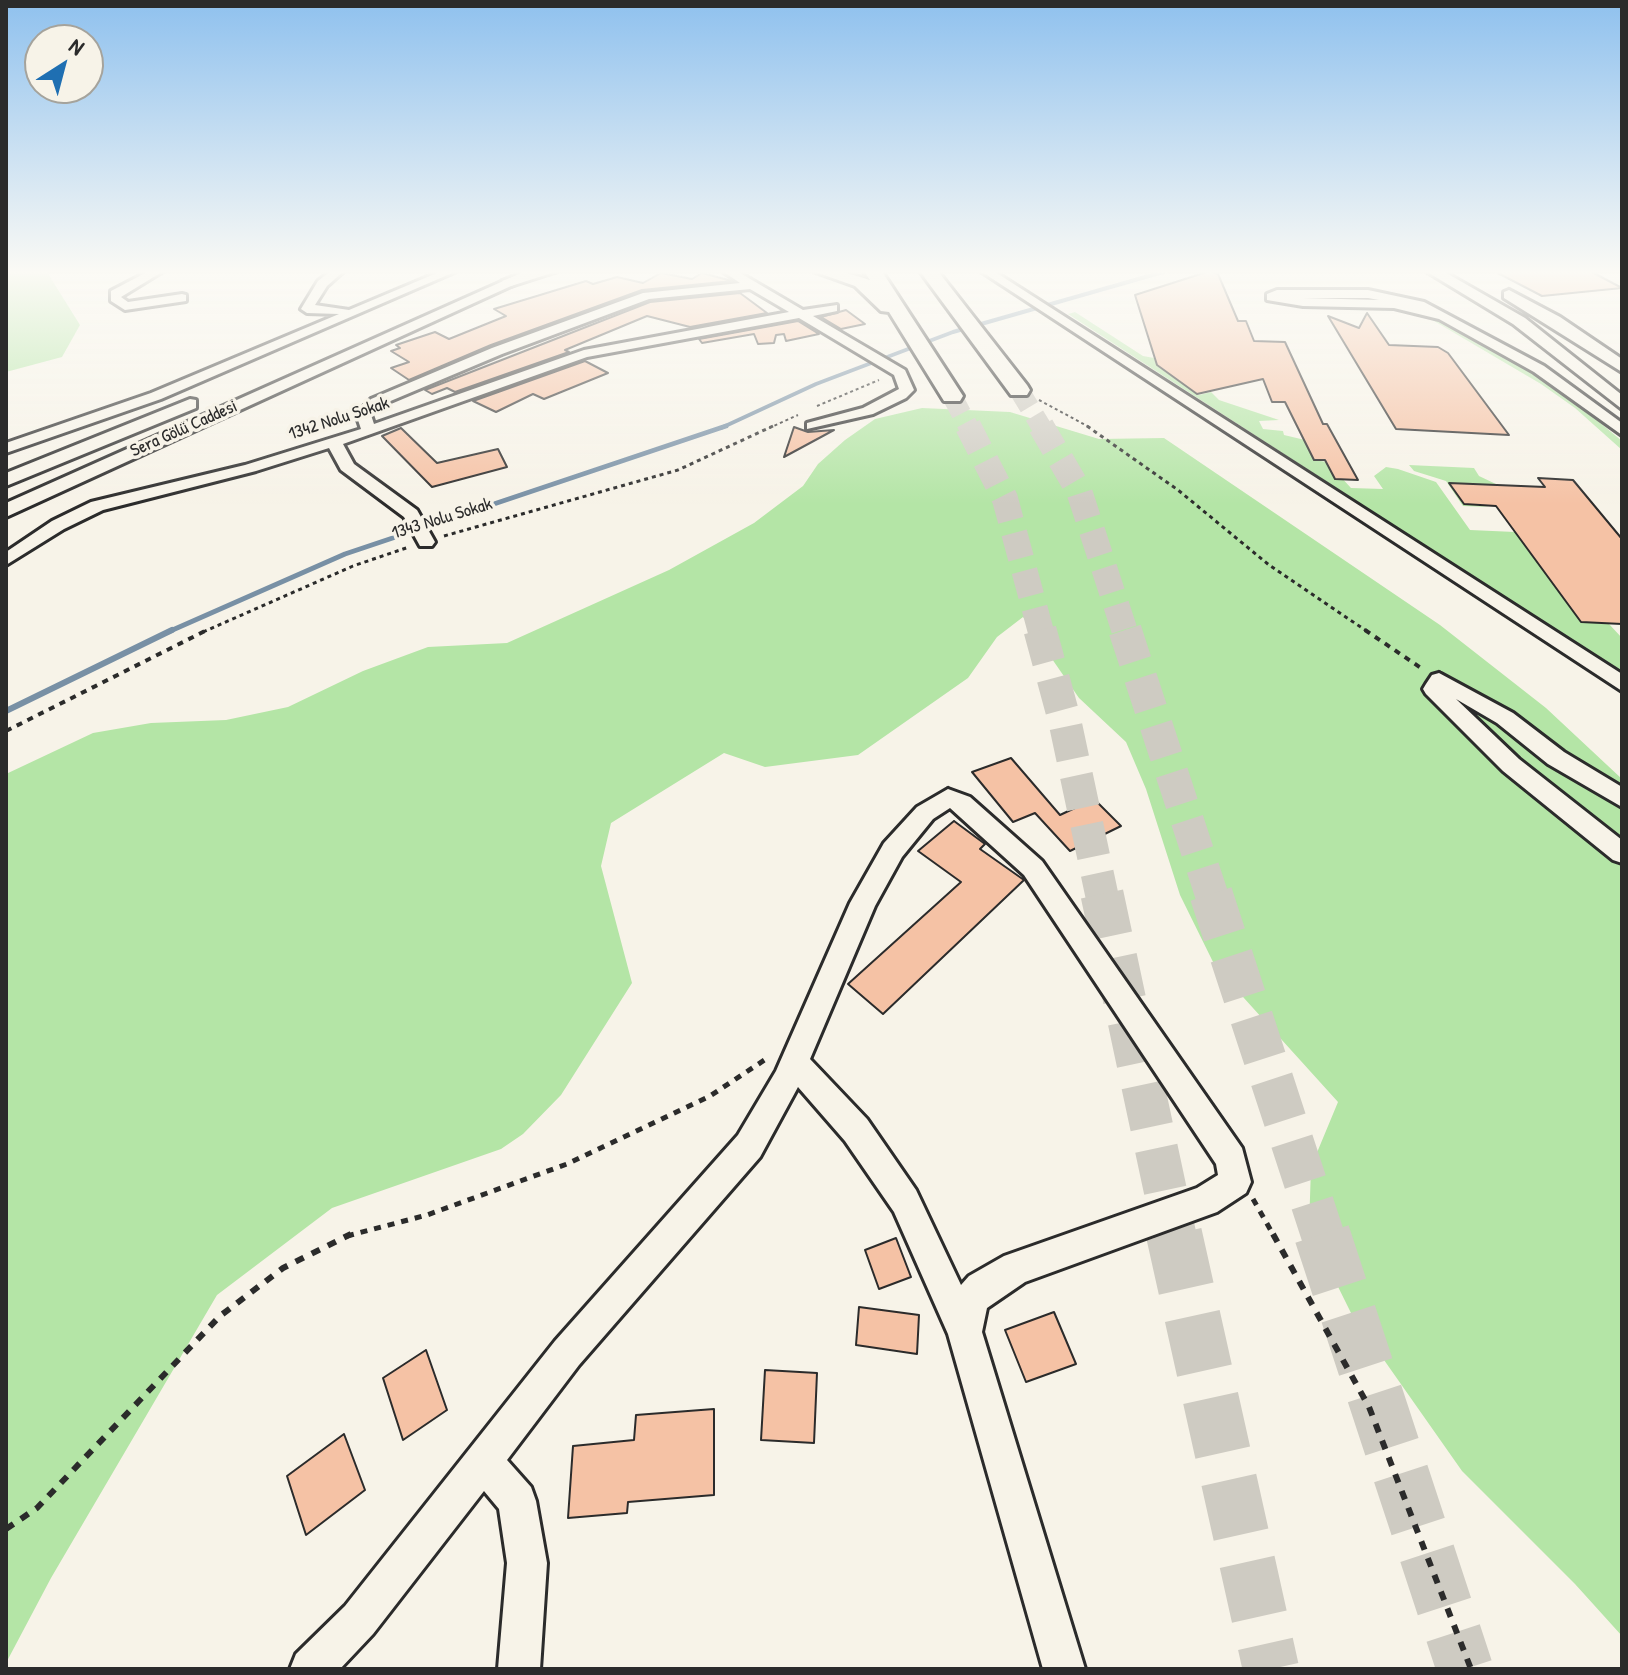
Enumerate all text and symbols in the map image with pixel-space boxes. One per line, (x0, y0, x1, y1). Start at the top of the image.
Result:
north arrow (24, 24, 104, 104)
text: N (63, 31, 90, 62)
street label: 1342 Nolu Sokak (286, 393, 392, 445)
street label: Sera Gölü Caddesi (127, 396, 241, 462)
street label: 1343 Nolu Sokak (389, 493, 495, 545)

